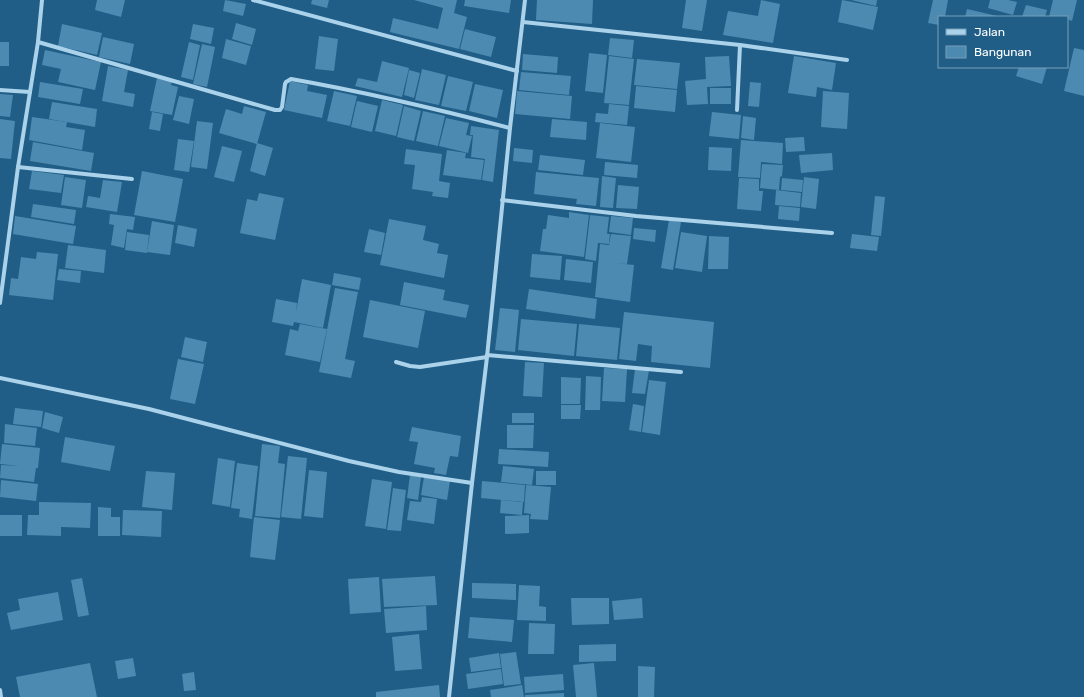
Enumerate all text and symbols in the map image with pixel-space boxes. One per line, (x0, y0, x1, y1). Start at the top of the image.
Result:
legend (938, 16, 1068, 68)
text: Jalan (974, 25, 1005, 39)
text: Bangunan (974, 45, 1031, 59)

